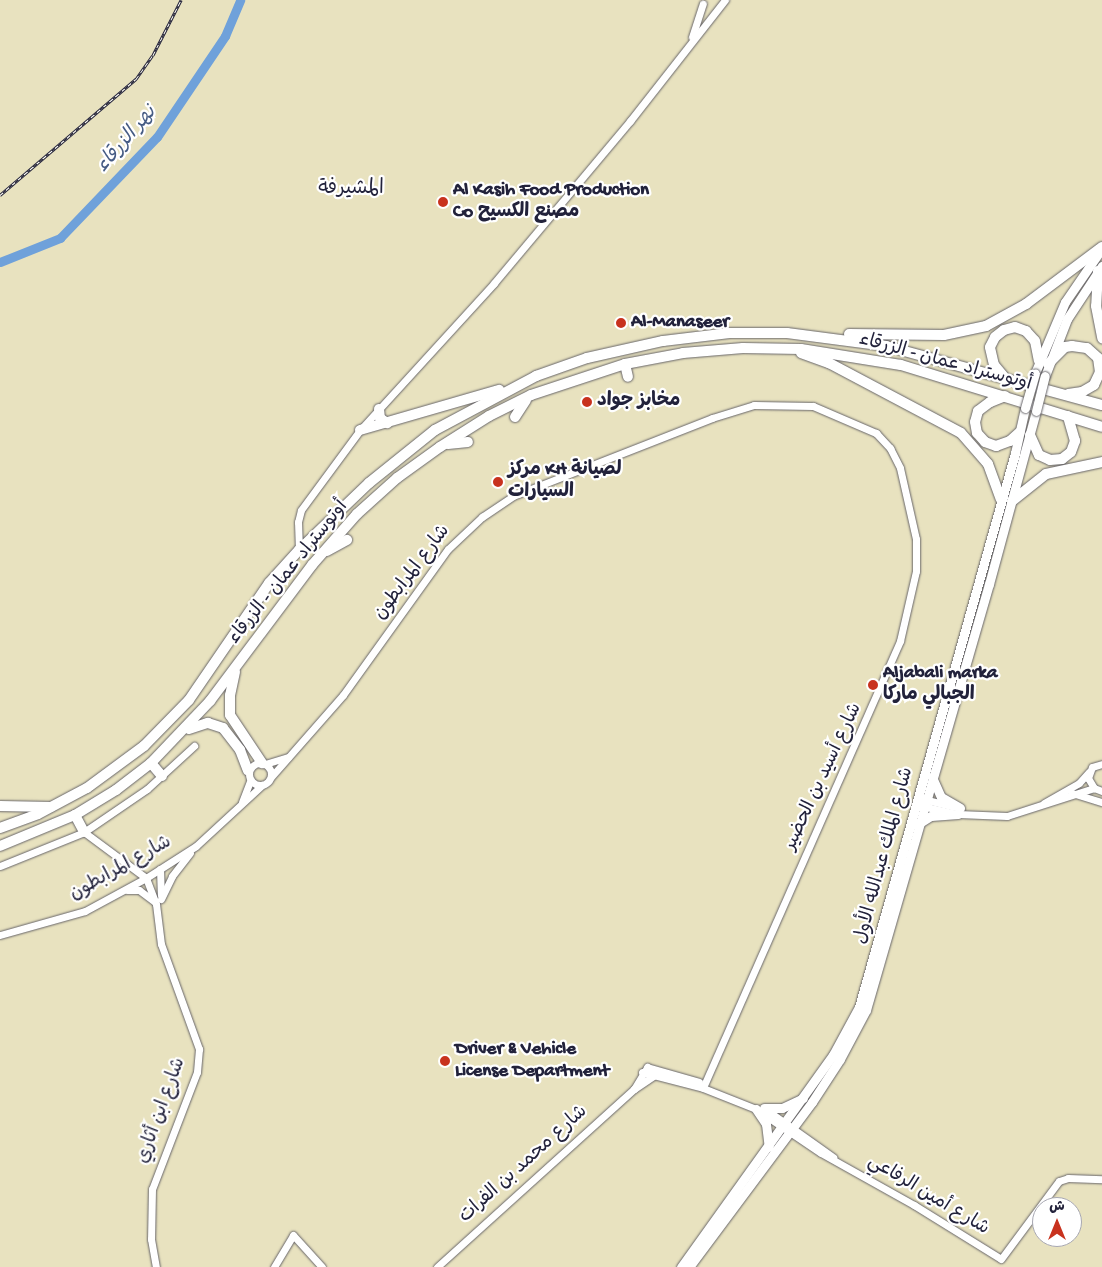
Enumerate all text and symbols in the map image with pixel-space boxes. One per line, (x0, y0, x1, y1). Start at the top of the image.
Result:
water label: نهر الزرقاء (92, 102, 162, 178)
district label: المشيرفة (318, 177, 384, 201)
place label: Al Kasih Food Production Co مصنع الكسيح (453, 180, 649, 224)
marker: Al Kasih Food Production Co مصنع الكسيح (437, 196, 449, 208)
place label: Al-Manaseer (631, 312, 729, 334)
marker: Al-Manaseer (615, 317, 627, 329)
street label: أوتوستراد عمان - الزرقاء (856, 329, 1034, 397)
place label: مخابز جواد (597, 391, 680, 413)
marker: مخابز جواد (581, 396, 593, 408)
place label: مركز KH لصيانة السيارات (508, 460, 622, 504)
marker: مركز KH لصيانة السيارات (492, 476, 504, 488)
street label: أوتوستراد عمان - الزرقاء (224, 497, 354, 649)
street label: شارع المرابطون (370, 521, 456, 625)
place label: Aljabali marka الجبالي ماركا (883, 663, 998, 707)
marker: Aljabali marka الجبالي ماركا (867, 679, 879, 691)
street label: شارع أسيد بن الحضير (780, 700, 868, 854)
street label: شارع الملك عبدالله الأول (850, 765, 920, 947)
street label: شارع المرابطون (66, 832, 176, 906)
place label: Driver & Vehicle License Department (455, 1039, 609, 1083)
street label: شارع ابن أثاري (132, 1055, 192, 1167)
marker: Driver & Vehicle License Department (439, 1055, 451, 1067)
street label: شارع محمد بن الفرات (455, 1101, 593, 1229)
street label: شارع أمين الرفاعي (863, 1151, 993, 1241)
north arrow (1032, 1197, 1082, 1247)
text: ش (1049, 1199, 1065, 1216)

